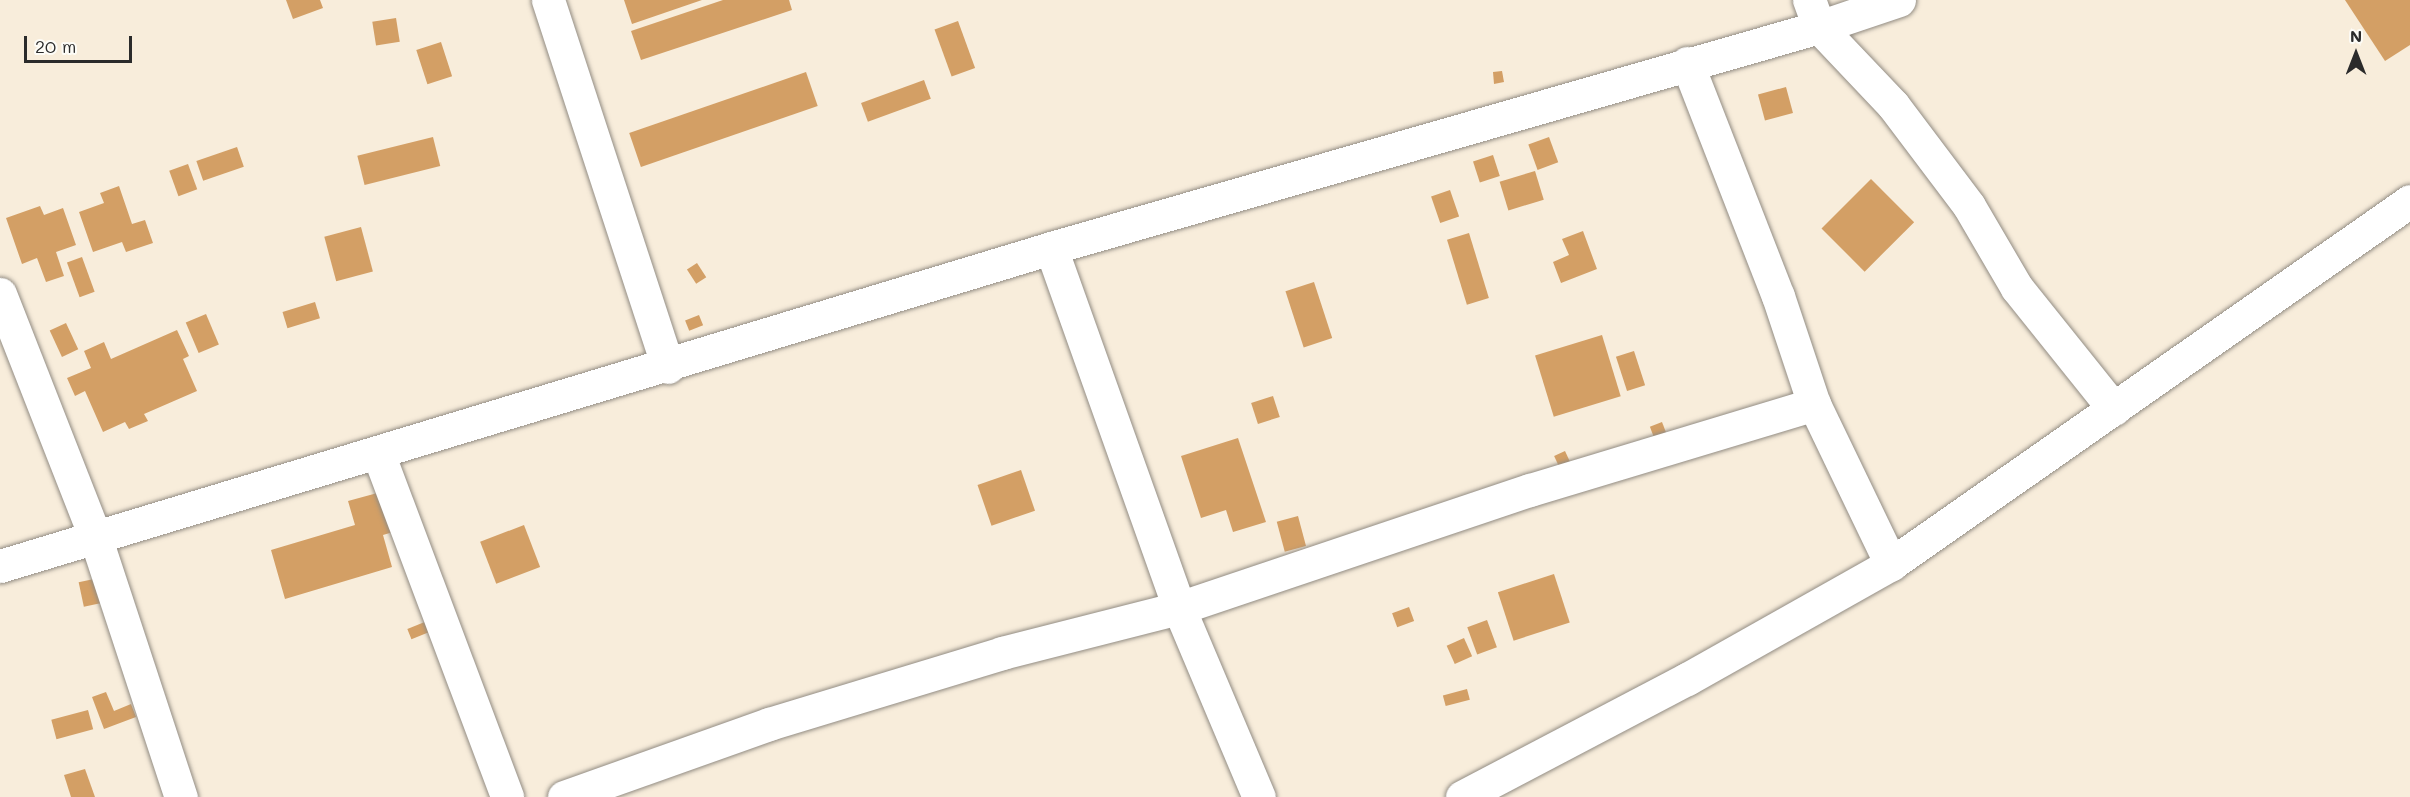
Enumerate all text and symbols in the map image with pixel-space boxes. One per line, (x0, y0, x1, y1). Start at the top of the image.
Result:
scale bar (27, 24, 135, 62)
north arrow (2326, 24, 2386, 84)
text: N (2350, 25, 2362, 46)
text: 20 m (35, 34, 76, 58)

